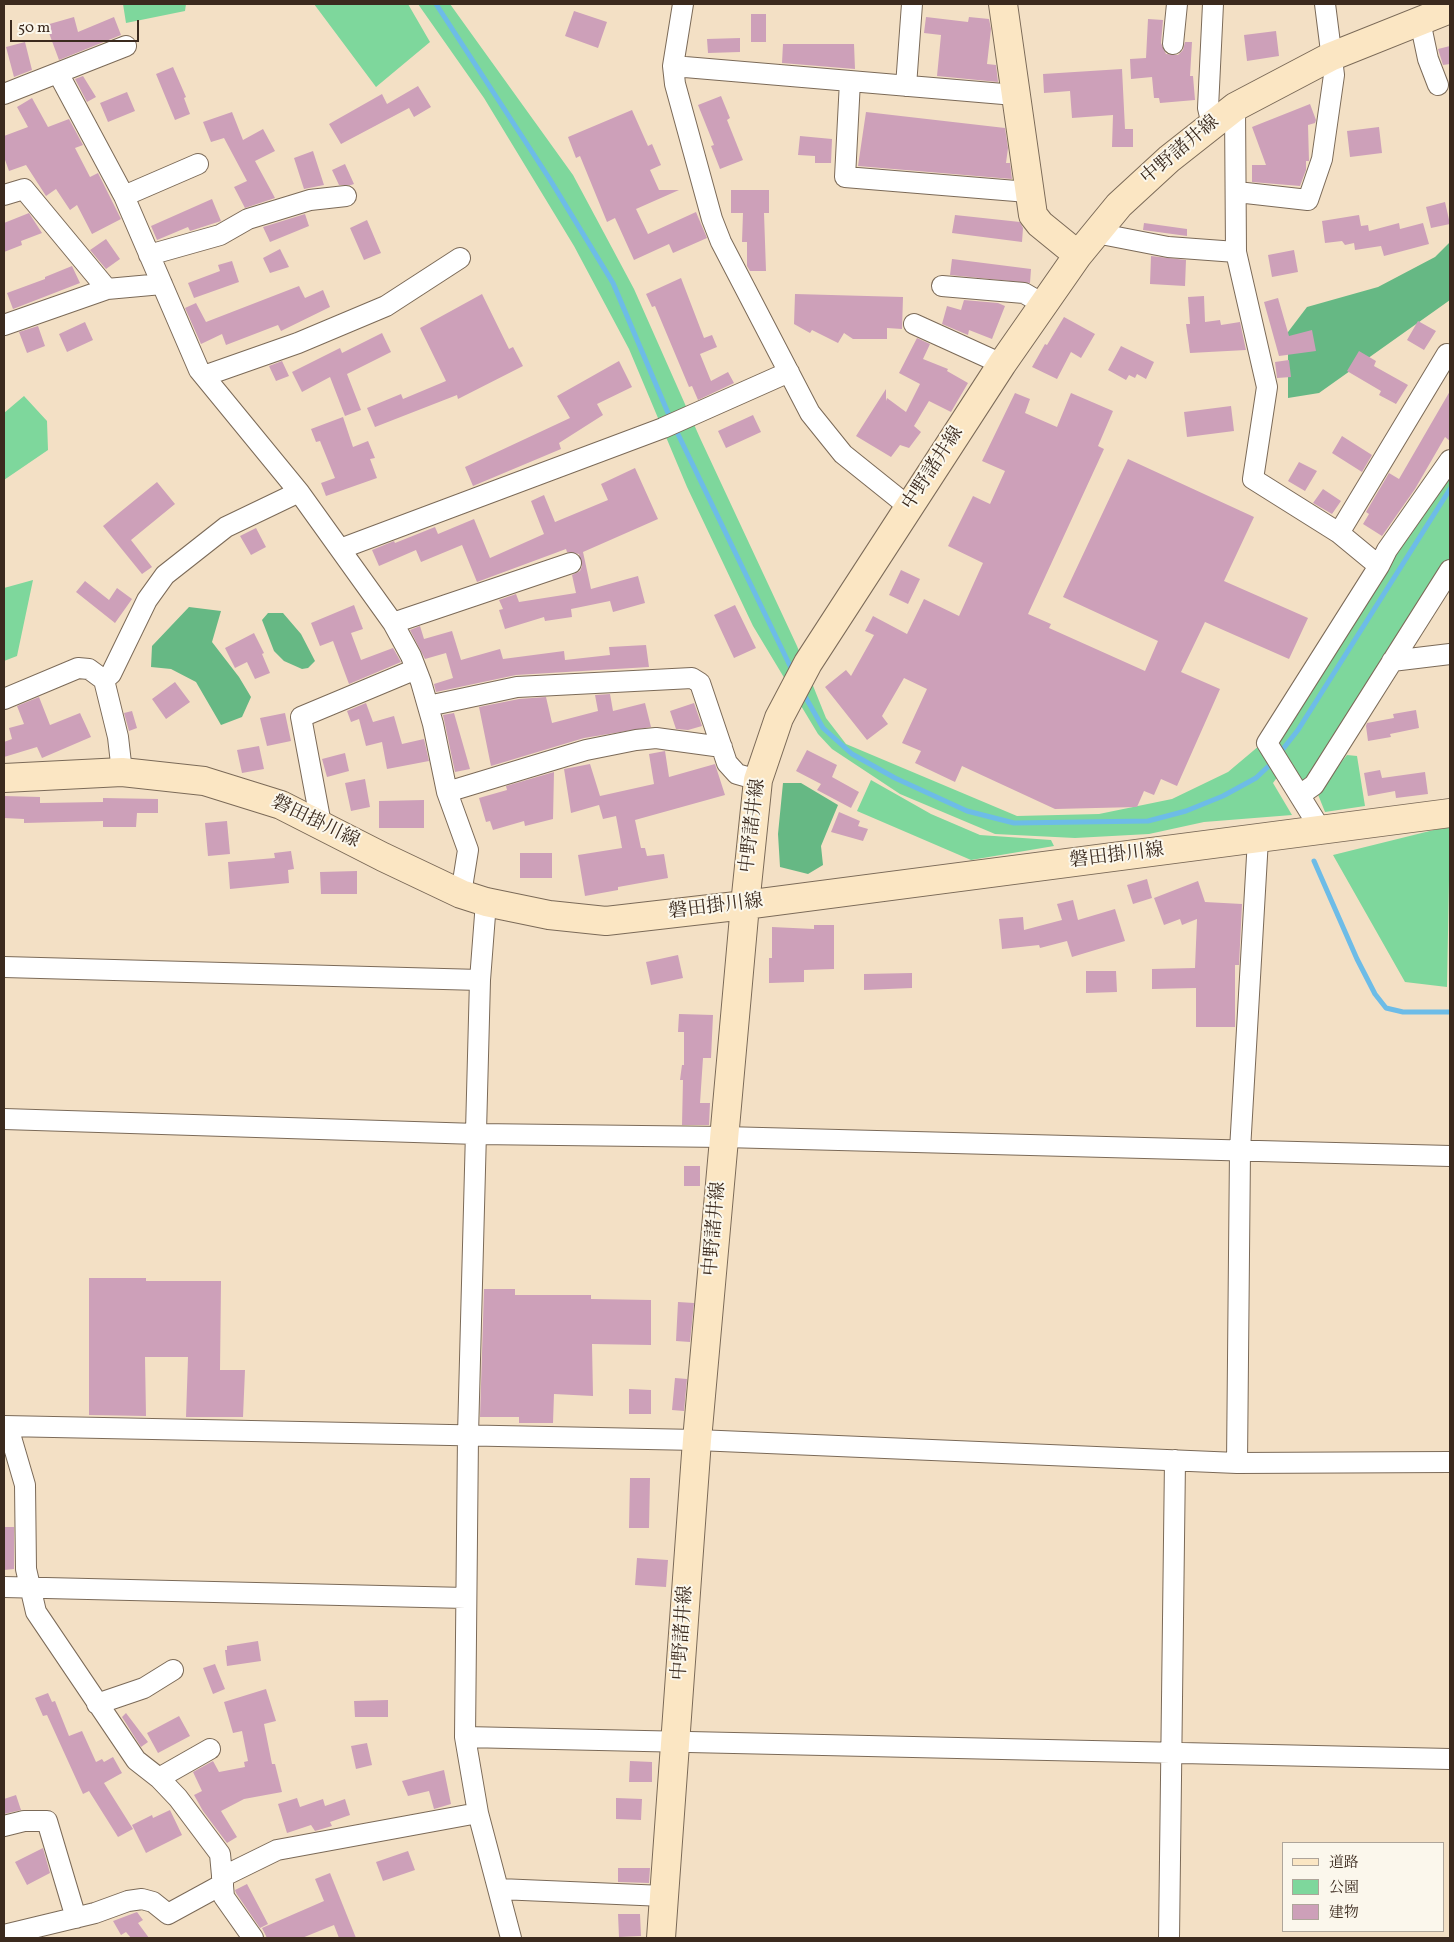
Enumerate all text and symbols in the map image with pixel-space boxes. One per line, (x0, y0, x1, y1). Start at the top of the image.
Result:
scale bar (12, 10, 141, 42)
text: 50 m (18, 18, 50, 39)
street label: 中野諸井線 (1137, 112, 1225, 190)
street label: 中野諸井線 (899, 423, 969, 515)
street label: 中野諸井線 (737, 777, 771, 875)
street label: 磐田掛川線 (267, 792, 363, 854)
street label: 磐田掛川線 (1068, 840, 1166, 874)
street label: 磐田掛川線 (667, 891, 765, 925)
street label: 中野諸井線 (701, 1181, 731, 1277)
street label: 中野諸井線 (669, 1585, 699, 1681)
legend (1282, 1842, 1444, 1932)
text: 道路 (1329, 1853, 1359, 1874)
text: 公園 (1329, 1878, 1359, 1899)
text: 建物 (1329, 1903, 1359, 1924)

